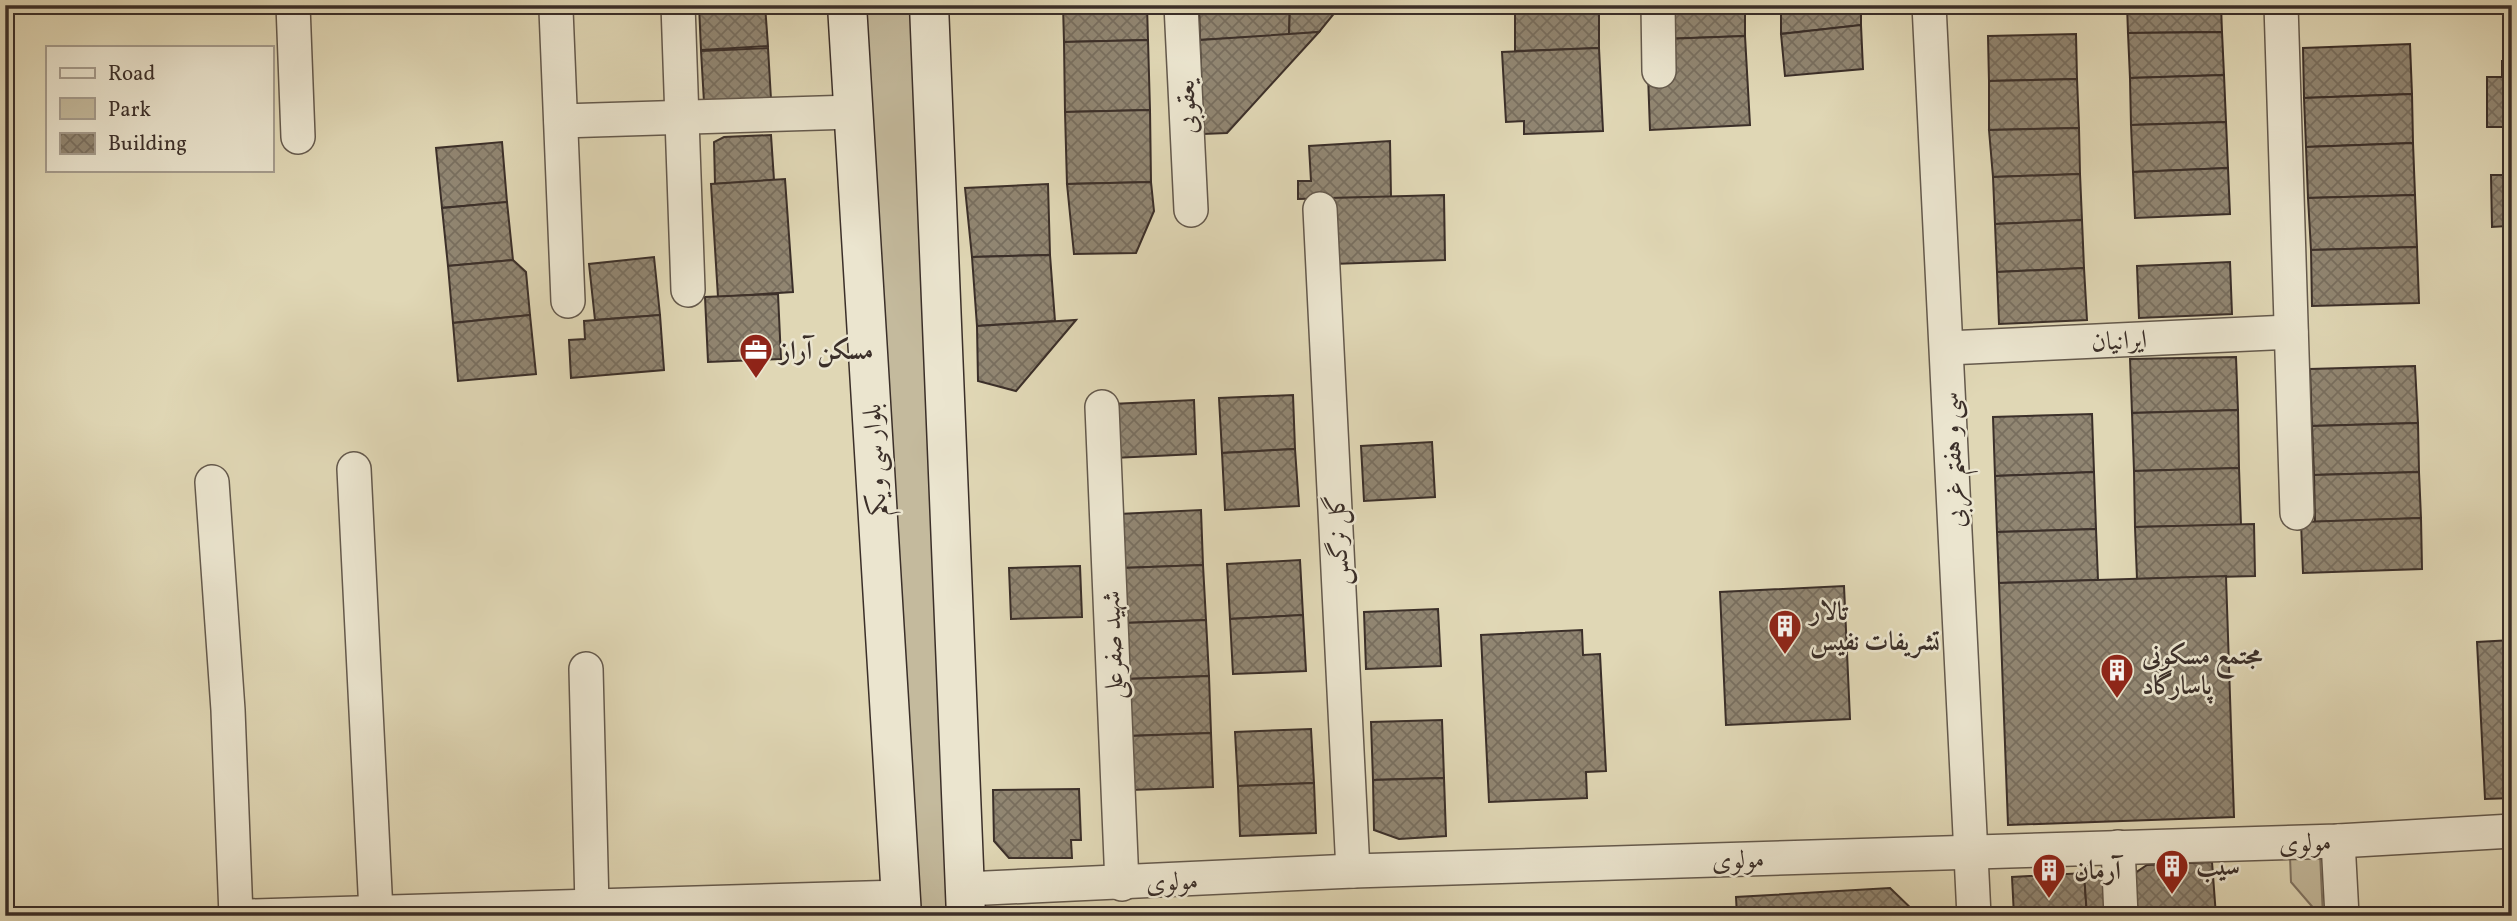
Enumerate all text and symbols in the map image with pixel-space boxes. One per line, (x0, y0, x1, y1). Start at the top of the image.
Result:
legend (46, 46, 273, 172)
text: Road (108, 60, 155, 89)
street label: یعقوبی (1168, 77, 1207, 135)
text: Park (108, 96, 151, 125)
text: Building (108, 130, 187, 159)
street label: ایرانیان (2090, 323, 2148, 361)
office icon: مسکن آراز (737, 331, 775, 380)
place label: مسکن آراز (777, 334, 873, 370)
street label: سی و هفتم غربی (1932, 391, 1982, 529)
street label: بلوار سی و یکم (855, 402, 902, 517)
street label: گل نرگس (1319, 493, 1359, 587)
street label: شهید صفرعلی (1094, 590, 1134, 700)
place label: تالار تشریفات نفیس (1807, 595, 1940, 661)
building icon: تالار تشریفات نفیس (1766, 607, 1804, 656)
place label: مجتمع مسکونی پاسارگاد (2141, 639, 2264, 705)
building icon: مجتمع مسکونی پاسارگاد (2098, 651, 2136, 700)
street label: مولوی (2278, 825, 2332, 863)
street label: مولوی (1711, 842, 1765, 880)
building icon: سیب (2153, 847, 2191, 896)
place label: سیب (2196, 850, 2240, 886)
building icon: آرمان (2030, 851, 2068, 900)
place label: آرمان (2074, 854, 2124, 890)
street label: مولوی (1145, 864, 1199, 902)

